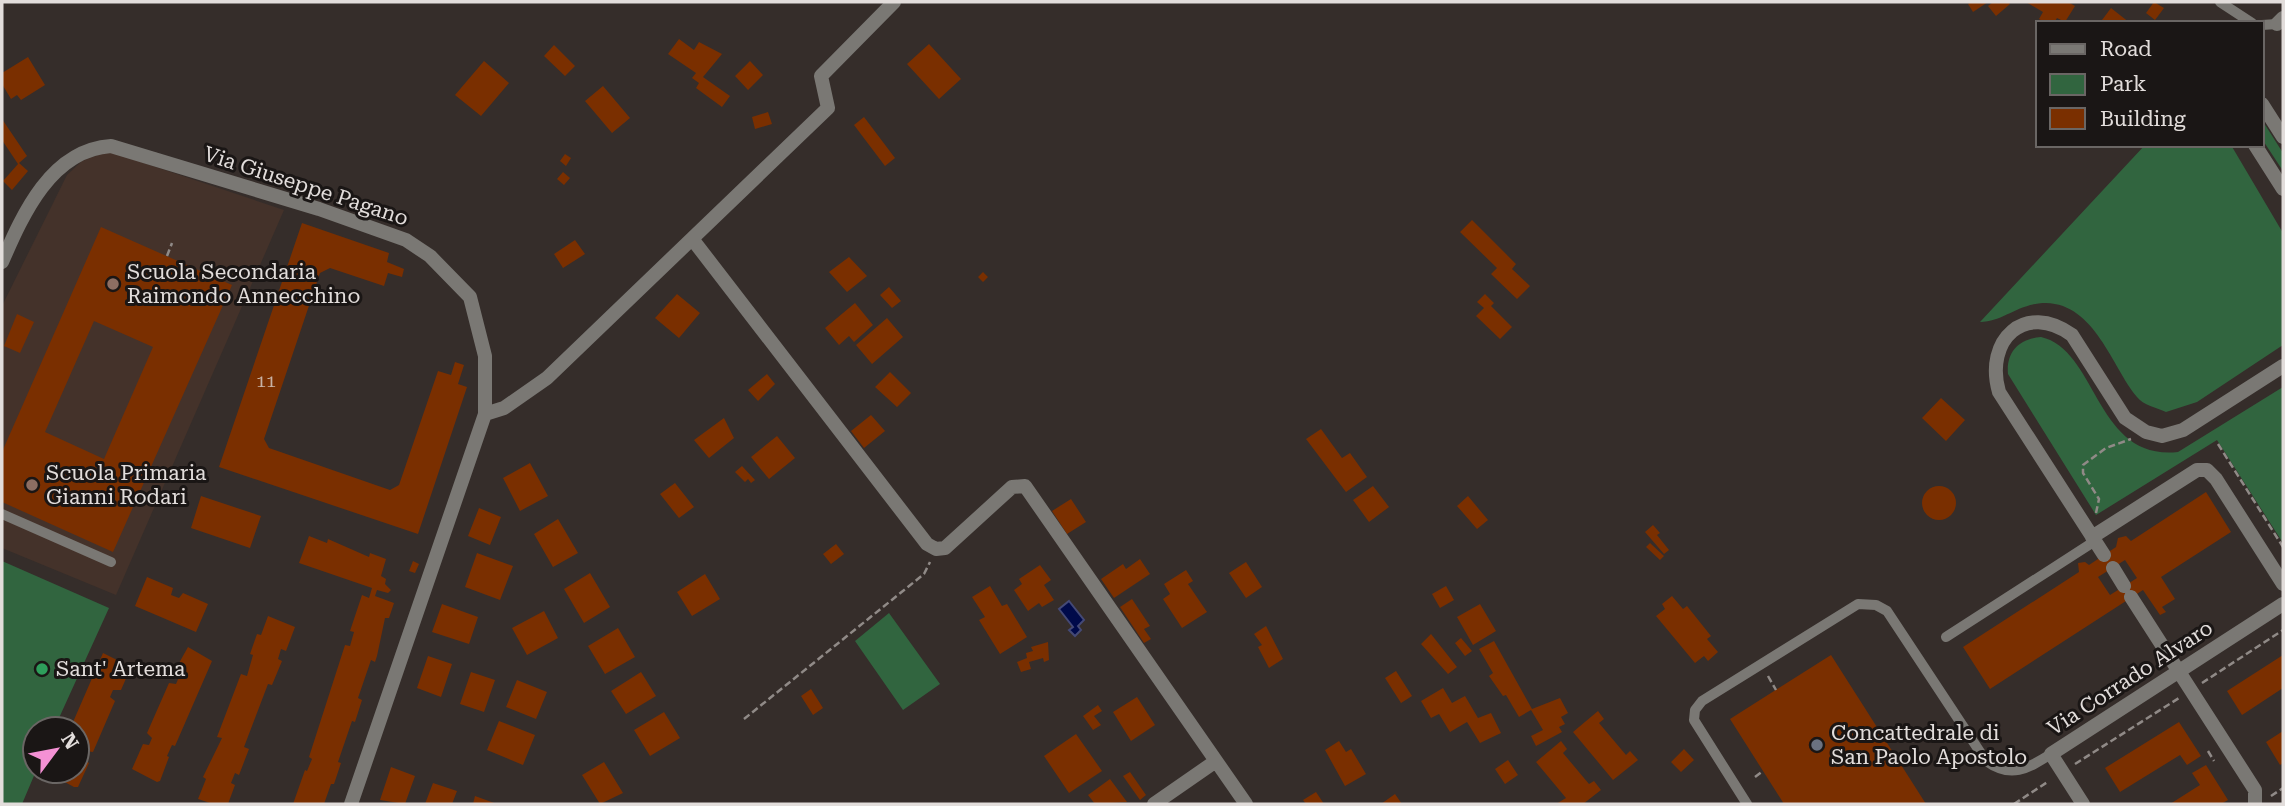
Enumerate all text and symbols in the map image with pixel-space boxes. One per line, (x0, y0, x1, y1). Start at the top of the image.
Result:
legend (2036, 21, 2264, 147)
text: Road (2100, 37, 2152, 61)
text: Park (2100, 72, 2146, 96)
text: Building (2100, 107, 2186, 131)
street label: Via Giuseppe Pagano (201, 142, 411, 230)
place label: Scuola Secondaria Raimondo Annecchino (127, 260, 360, 308)
marker: Scuola Secondaria Raimondo Annecchino (105, 276, 121, 292)
house number: 11 (256, 370, 276, 391)
place label: Scuola Primaria Gianni Rodari (46, 461, 207, 509)
marker: Scuola Primaria Gianni Rodari (24, 477, 40, 493)
street label: Via Corrado Alvaro (2043, 616, 2217, 740)
place label: Sant' Artema (56, 657, 186, 681)
marker: Sant' Artema (34, 661, 50, 677)
north arrow (21, 715, 91, 785)
place label: Concattedrale di San Paolo Apostolo (1831, 721, 2027, 769)
text: N (56, 729, 84, 754)
marker: Concattedrale di San Paolo Apostolo (1809, 737, 1825, 753)

